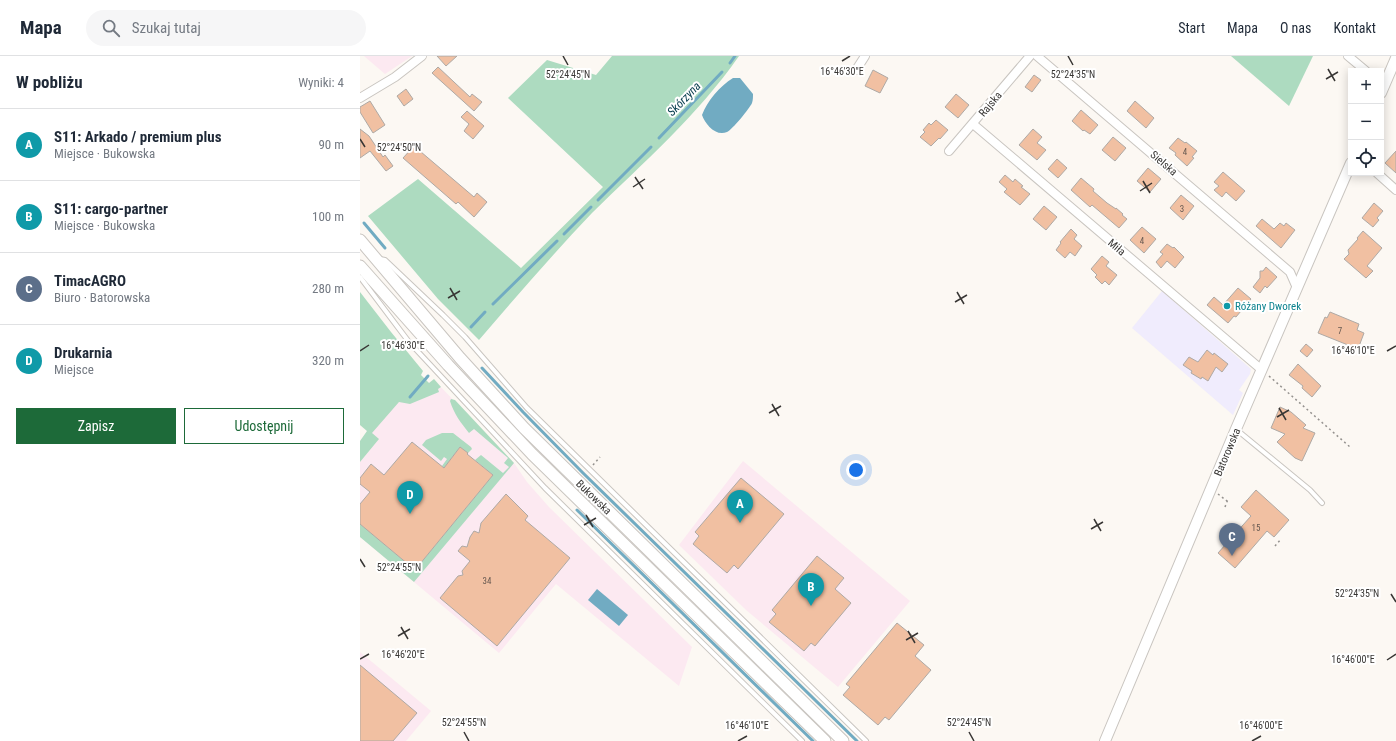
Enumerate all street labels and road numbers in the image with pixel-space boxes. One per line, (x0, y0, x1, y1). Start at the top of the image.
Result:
street label: Rajska (976, 89, 1005, 120)
street label: Sielska (1148, 148, 1180, 179)
street label: Miła (1105, 236, 1128, 258)
street label: Batorowska (1211, 426, 1243, 478)
street label: Bukowska (573, 477, 614, 517)

